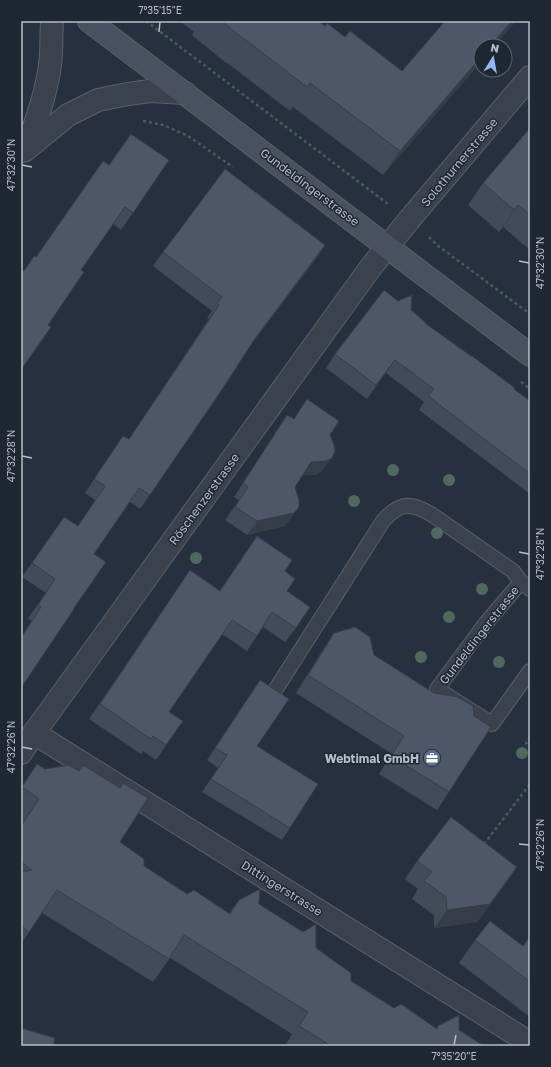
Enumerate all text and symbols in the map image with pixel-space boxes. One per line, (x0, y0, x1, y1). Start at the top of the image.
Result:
text: 7°35'15"E (138, 4, 182, 16)
north arrow (473, 38, 513, 78)
text: N (490, 41, 500, 55)
street label: Solothurnerstrasse (418, 115, 500, 209)
text: 47°32'30"N (5, 139, 17, 191)
street label: Gundeldingerstrasse (257, 145, 363, 229)
text: 47°32'30"N (534, 237, 546, 289)
text: 47°32'28"N (5, 430, 17, 482)
street label: Röschenzerstrasse (166, 450, 242, 548)
text: 47°32'28"N (534, 528, 546, 580)
street label: Gundeldingerstrasse (436, 583, 522, 687)
text: 47°32'26"N (5, 721, 17, 773)
office icon: Webtimal GmbH (422, 748, 442, 768)
place label: Webtimal GmbH (325, 751, 419, 766)
text: 47°32'26"N (534, 819, 546, 871)
street label: Dittingerstrasse (239, 857, 325, 919)
text: 7°35'20"E (431, 1050, 477, 1062)

